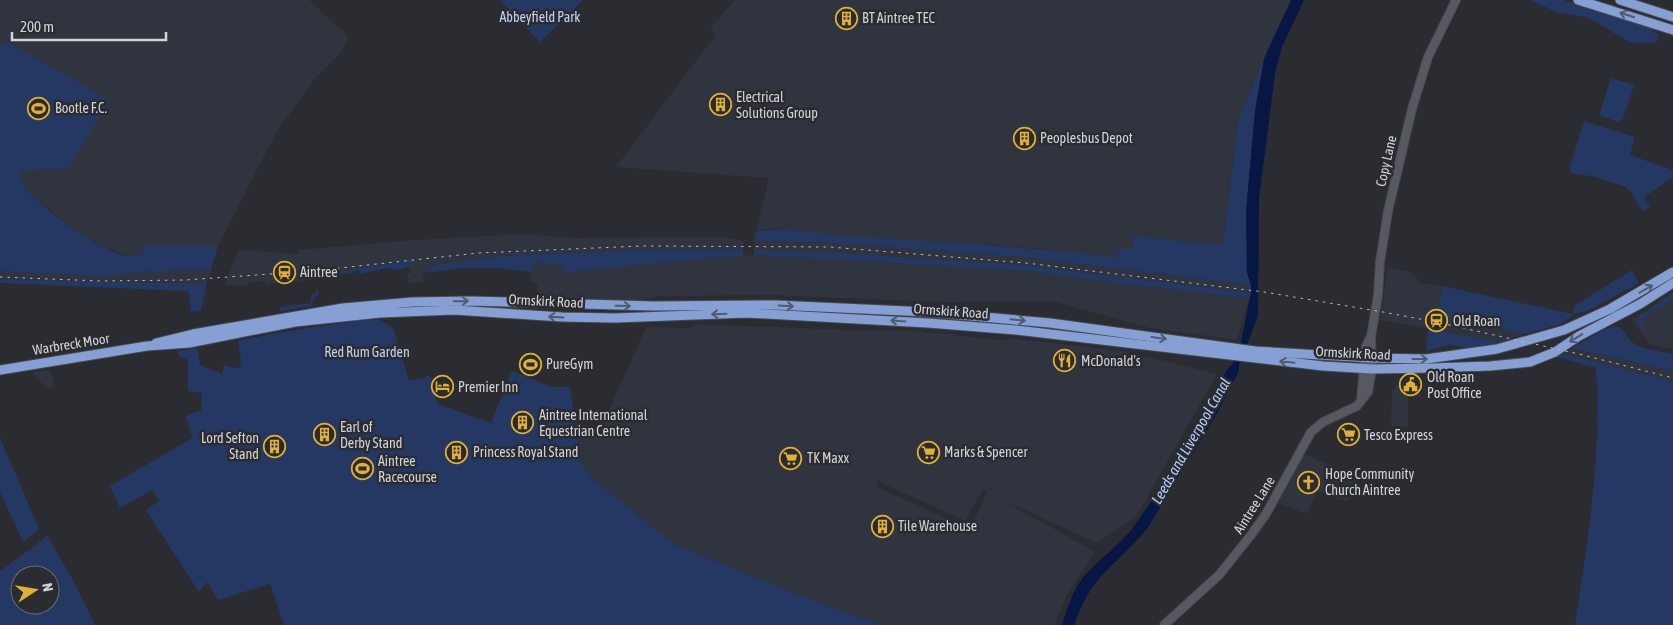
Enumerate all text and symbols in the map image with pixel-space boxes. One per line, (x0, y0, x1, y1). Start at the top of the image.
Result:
building icon: BT Aintree TEC (834, 6, 858, 30)
park label: Abbeyfield Park (499, 9, 581, 25)
scale bar (12, 10, 166, 42)
place label: BT Aintree TEC (862, 10, 935, 26)
one-way arrow (1619, 10, 1635, 20)
text: 200 m (20, 18, 54, 35)
place label: Electrical Solutions Group (736, 89, 818, 121)
building icon: Electrical Solutions Group (708, 93, 732, 117)
sports icon: Bootle F.C. (27, 96, 51, 120)
place label: Bootle F.C. (55, 100, 107, 116)
building icon: Peoplesbus Depot (1012, 126, 1036, 150)
place label: Peoplesbus Depot (1040, 130, 1133, 146)
street label: Copy Lane (1372, 134, 1400, 188)
station icon: Aintree (272, 260, 296, 284)
place label: Aintree (300, 264, 338, 280)
one-way arrow (1638, 284, 1653, 293)
street label: Ormskirk Road (508, 291, 584, 311)
one-way arrow (452, 296, 469, 306)
street label: Ormskirk Road (913, 300, 989, 322)
one-way arrow (614, 301, 631, 311)
one-way arrow (777, 301, 793, 310)
one-way arrow (711, 309, 727, 319)
station icon: Old Roan (1425, 309, 1449, 333)
one-way arrow (548, 312, 564, 321)
place label: Old Roan (1453, 313, 1500, 329)
one-way arrow (1009, 315, 1025, 325)
one-way arrow (891, 317, 907, 326)
street label: Warbreck Moor (32, 330, 111, 358)
one-way arrow (1150, 333, 1166, 343)
one-way arrow (1569, 334, 1583, 344)
street label: Ormskirk Road (1315, 343, 1391, 363)
park label: Red Rum Garden (324, 344, 410, 360)
restaurant icon: McDonald's (1053, 349, 1077, 373)
sports icon: PureGym (518, 352, 542, 376)
place label: McDonald's (1081, 353, 1141, 369)
one-way arrow (1412, 354, 1428, 364)
place label: PureGym (546, 356, 593, 372)
one-way arrow (1279, 357, 1295, 367)
place label: Old Roan Post Office (1427, 369, 1482, 401)
public building icon: Old Roan Post Office (1399, 373, 1423, 397)
hotel icon: Premier Inn (430, 375, 454, 399)
water label: Leeds and Liverpool Canal (1148, 375, 1234, 507)
place label: Premier Inn (458, 379, 518, 395)
place label: Aintree International Equestrian Centre (539, 407, 648, 439)
building icon: Aintree International Equestrian Centre (511, 411, 535, 435)
place label: Earl of Derby Stand (340, 419, 402, 451)
building icon: Earl of Derby Stand (312, 423, 336, 447)
supermarket icon: Tesco Express (1336, 423, 1360, 447)
place label: Tesco Express (1364, 427, 1433, 443)
place label: Lord Sefton Stand (201, 430, 259, 462)
building icon: Lord Sefton Stand (263, 434, 287, 458)
building icon: Princess Royal Stand (445, 440, 469, 464)
supermarket icon: Marks & Spencer (916, 440, 940, 464)
place label: Princess Royal Stand (473, 444, 578, 460)
place label: Marks & Spencer (944, 444, 1028, 460)
supermarket icon: TK Maxx (779, 446, 803, 470)
place label: TK Maxx (807, 450, 849, 466)
place label: Aintree Racecourse (378, 453, 437, 485)
sports icon: Aintree Racecourse (350, 457, 374, 481)
place label: Hope Community Church Aintree (1325, 466, 1414, 498)
church icon: Hope Community Church Aintree (1297, 470, 1321, 494)
street label: Aintree Lane (1230, 473, 1278, 537)
building icon: Tile Warehouse (870, 514, 894, 538)
place label: Tile Warehouse (898, 518, 977, 534)
north arrow (10, 565, 60, 615)
text: N (39, 582, 56, 593)

